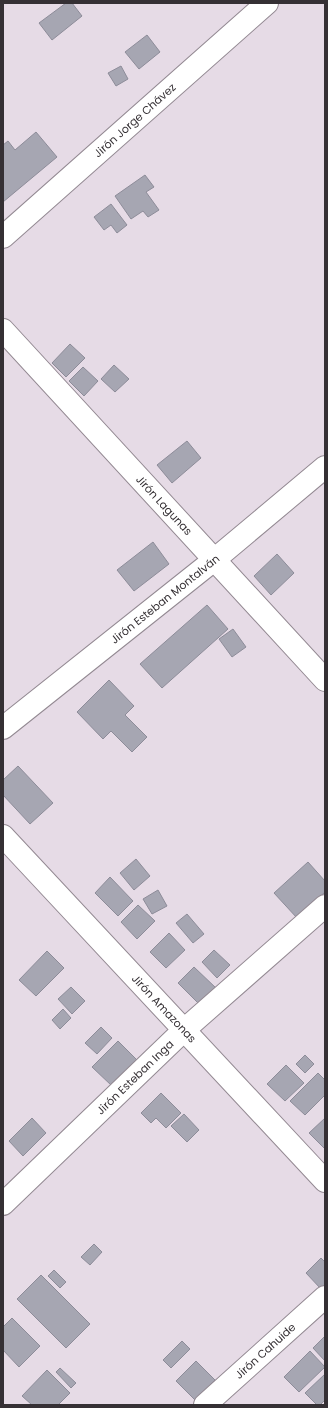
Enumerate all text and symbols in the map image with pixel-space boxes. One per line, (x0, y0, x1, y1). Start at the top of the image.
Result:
street label: Jirón Jorge Chávez (90, 79, 179, 161)
street label: Jirón Lagunas (132, 472, 196, 539)
street label: Jirón Esteban Montalván (107, 551, 223, 647)
street label: Jirón Amazonas (128, 971, 200, 1046)
street label: Jirón Esteban Inga (93, 1036, 177, 1118)
street label: Jirón Cahuide (231, 1319, 299, 1382)

